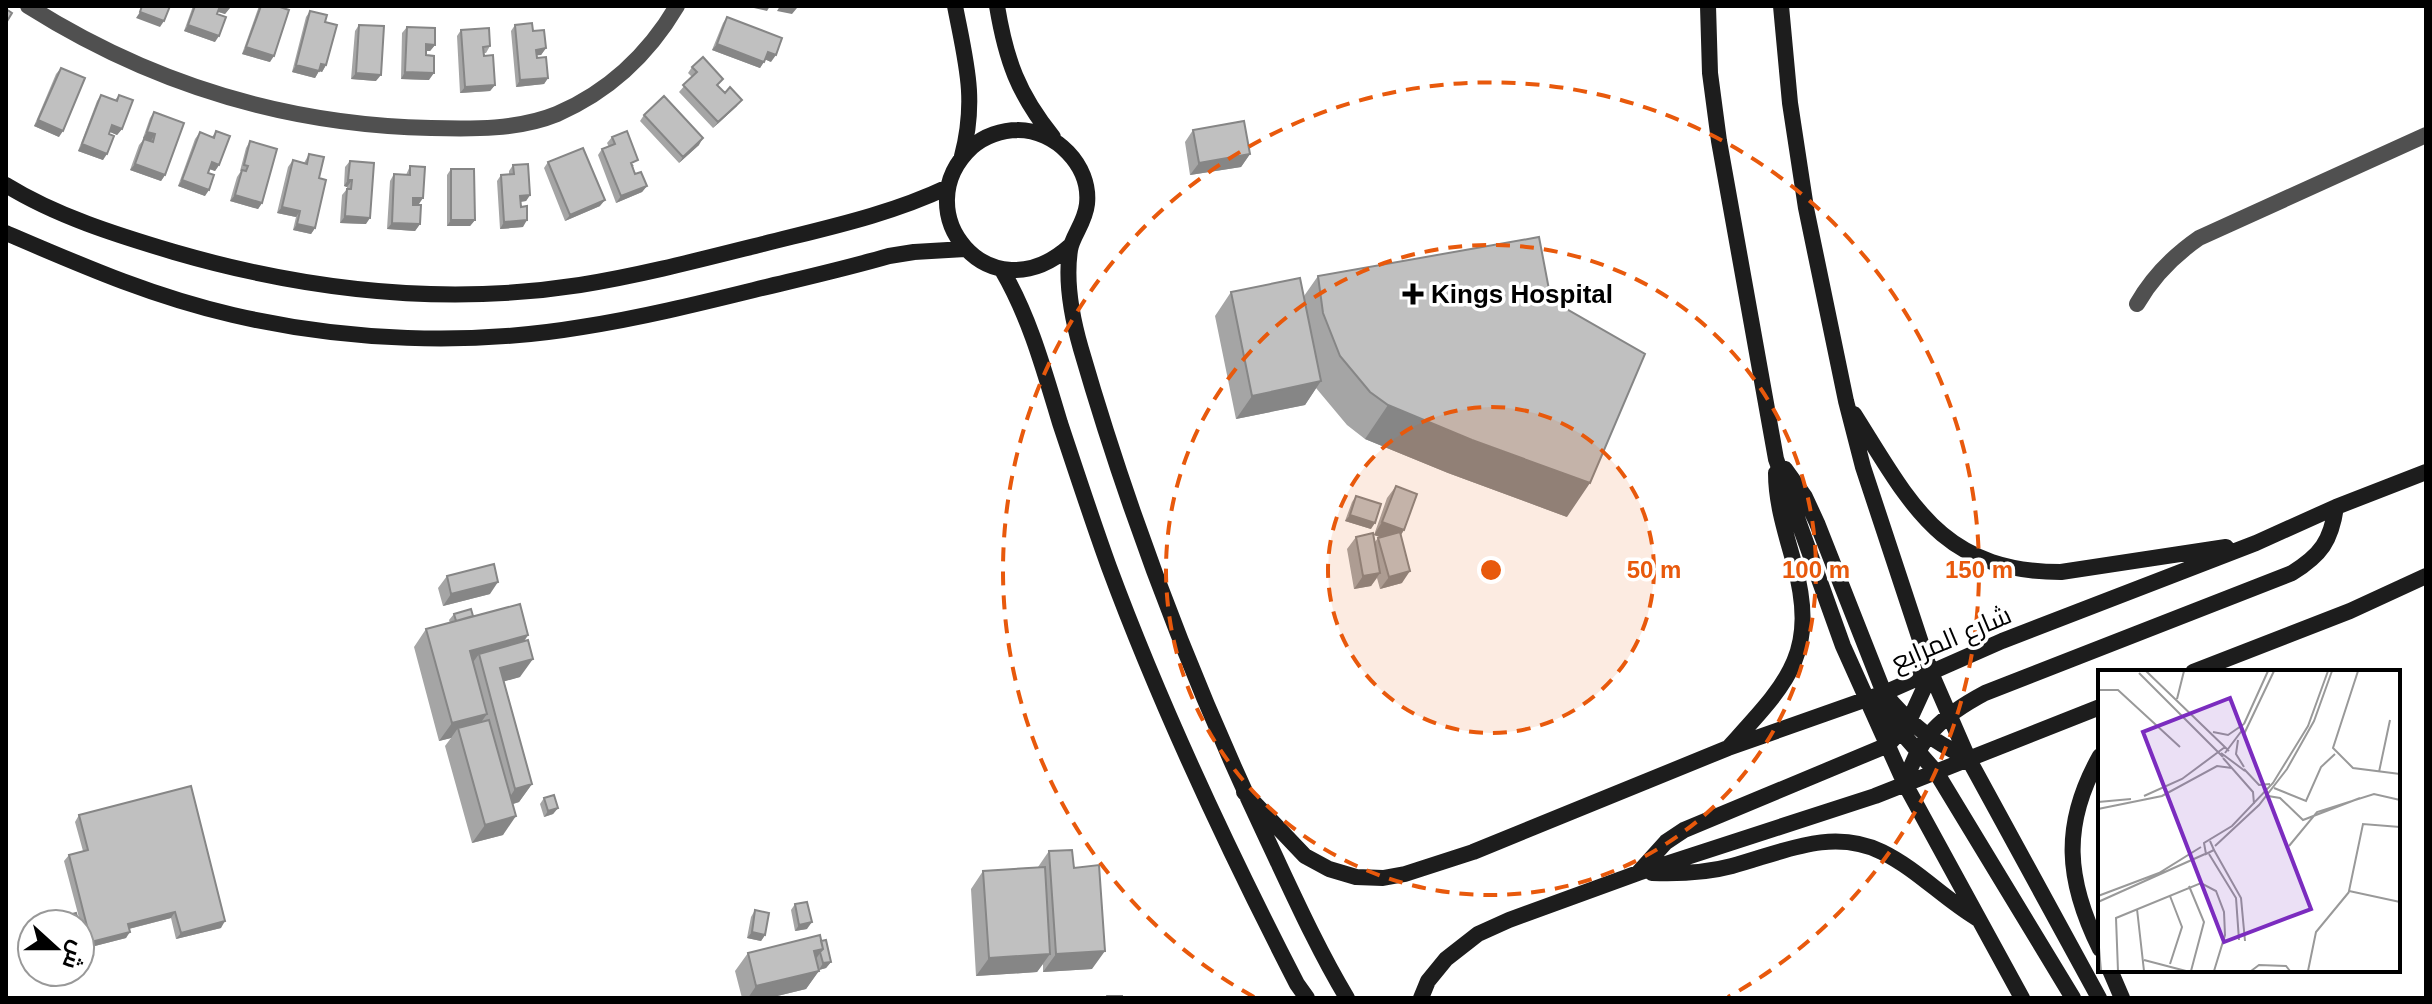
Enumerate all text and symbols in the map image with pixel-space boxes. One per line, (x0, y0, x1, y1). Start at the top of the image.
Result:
place label: Kings Hospital (1431, 279, 1613, 309)
marker: Kings Hospital (1402, 283, 1424, 305)
centre of rings (1477, 556, 1505, 584)
text: 50 m (1627, 556, 1681, 583)
text: 100 m (1782, 556, 1850, 583)
text: 150 m (1945, 556, 2013, 583)
street label: شارع المرابع (1886, 599, 2016, 679)
inset map (2098, 670, 2400, 972)
north arrow (16, 908, 96, 988)
text: ش (57, 937, 91, 973)

